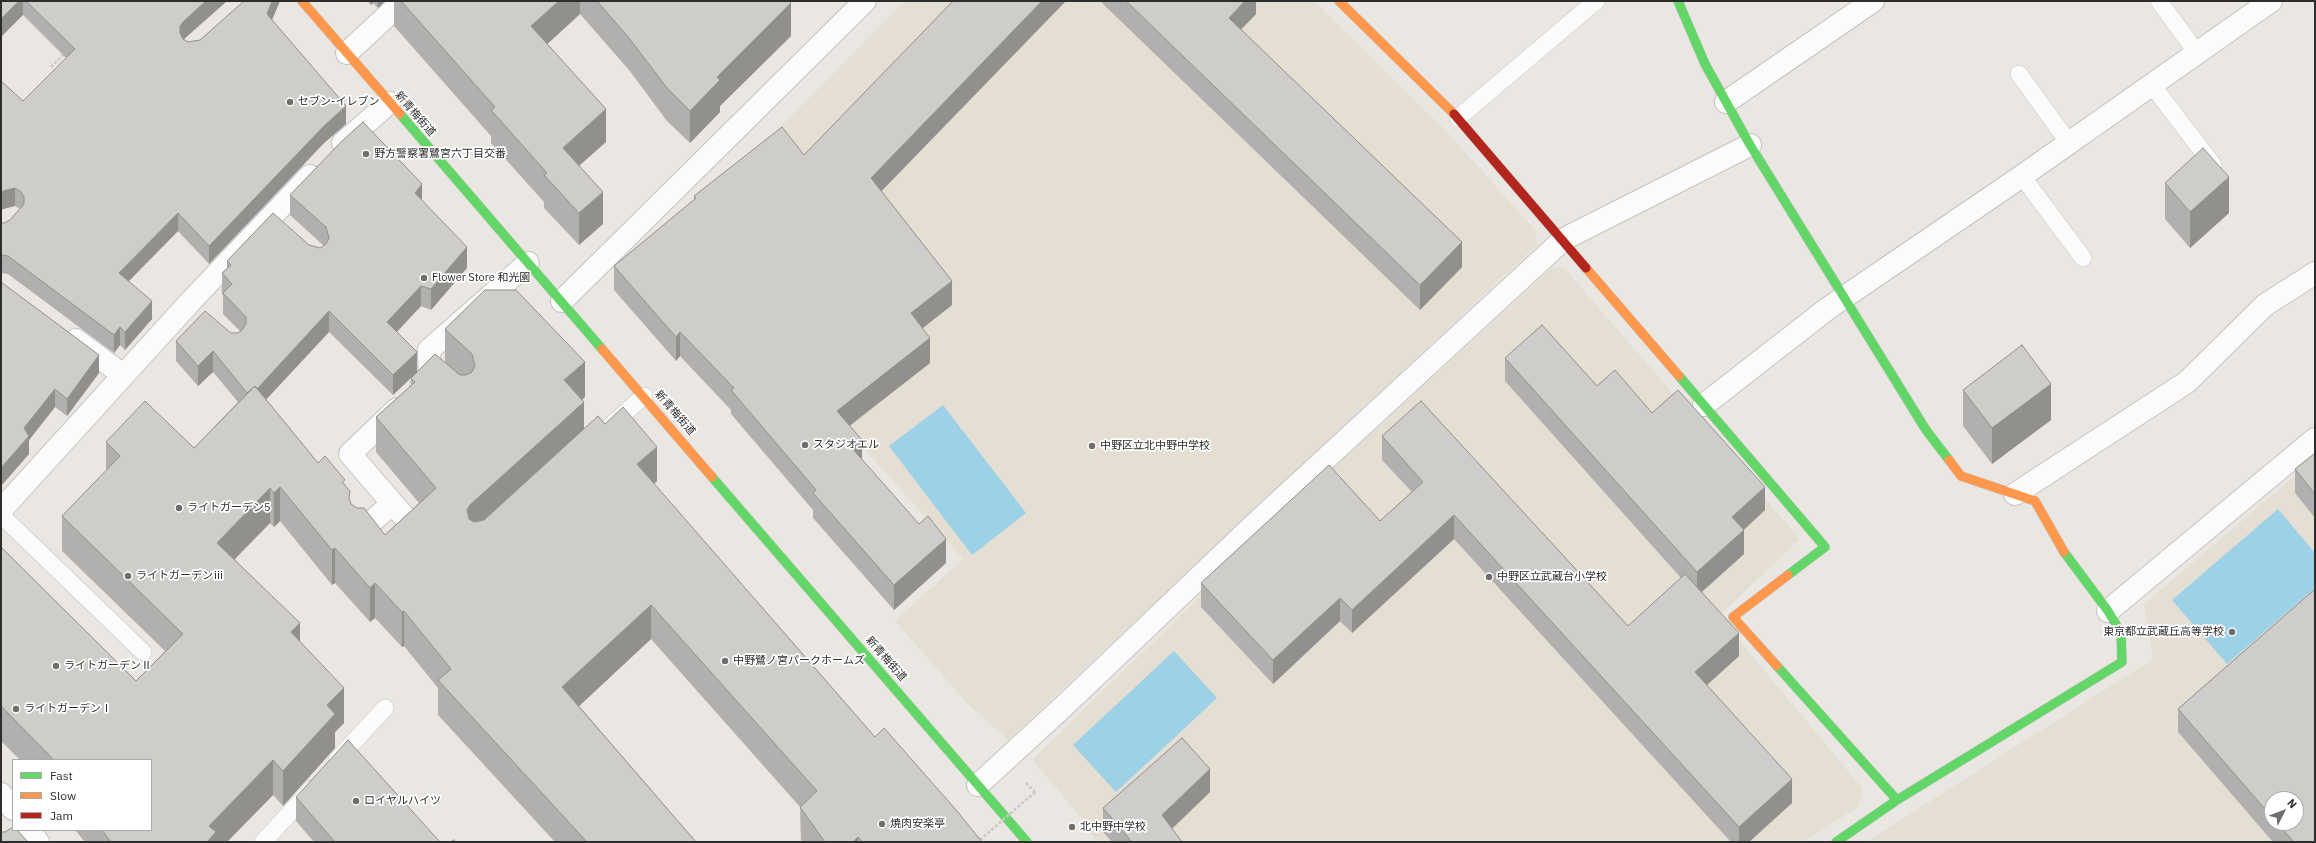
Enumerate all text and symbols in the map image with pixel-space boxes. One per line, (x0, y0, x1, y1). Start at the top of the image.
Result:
street label: 新青梅街道 (392, 89, 438, 139)
place label: セブン-イレブン (298, 95, 379, 109)
marker: セブン-イレブン (285, 97, 295, 107)
place label: 野方警察署鷺宮六丁目交番 (374, 147, 506, 161)
marker: 野方警察署鷺宮六丁目交番 (361, 149, 371, 159)
place label: Flower Store 和光園 (432, 271, 530, 285)
marker: Flower Store 和光園 (419, 273, 429, 283)
street label: 新青梅街道 (652, 388, 698, 438)
place label: スタジオエル (813, 438, 879, 452)
place label: 中野区立北中野中学校 (1100, 439, 1210, 453)
marker: スタジオエル (800, 440, 810, 450)
marker: 中野区立北中野中学校 (1087, 441, 1097, 451)
place label: ライトガーデン5 (187, 501, 271, 515)
marker: ライトガーデン5 (174, 503, 184, 513)
place label: ライトガーデンⅲ (136, 569, 224, 583)
place label: 中野区立武蔵台小学校 (1497, 570, 1607, 584)
marker: ライトガーデンⅲ (123, 571, 133, 581)
marker: 中野区立武蔵台小学校 (1484, 572, 1494, 582)
place label: 東京都立武蔵丘高等学校 (2103, 625, 2224, 639)
marker: 東京都立武蔵丘高等学校 (2227, 627, 2237, 637)
street label: 新青梅街道 (863, 634, 909, 684)
place label: 中野鷺ノ宮パークホームズ (733, 654, 865, 668)
marker: 中野鷺ノ宮パークホームズ (720, 656, 730, 666)
place label: ライトガーデンⅡ (64, 659, 152, 673)
marker: ライトガーデンⅡ (51, 661, 61, 671)
place label: ライトガーデンⅠ (24, 702, 112, 716)
marker: ライトガーデンⅠ (11, 704, 21, 714)
legend (12, 759, 152, 831)
text: Fast (50, 768, 73, 783)
text: Slow (50, 788, 76, 803)
north arrow (2264, 791, 2304, 831)
place label: ロイヤルハイツ (364, 794, 441, 808)
marker: ロイヤルハイツ (351, 796, 361, 806)
text: N (2284, 796, 2300, 811)
text: Jam (50, 808, 73, 823)
place label: 焼肉安楽亭 (890, 817, 945, 831)
marker: 焼肉安楽亭 (877, 819, 887, 829)
place label: 北中野中学校 (1080, 820, 1146, 834)
marker: 北中野中学校 (1067, 822, 1077, 832)

